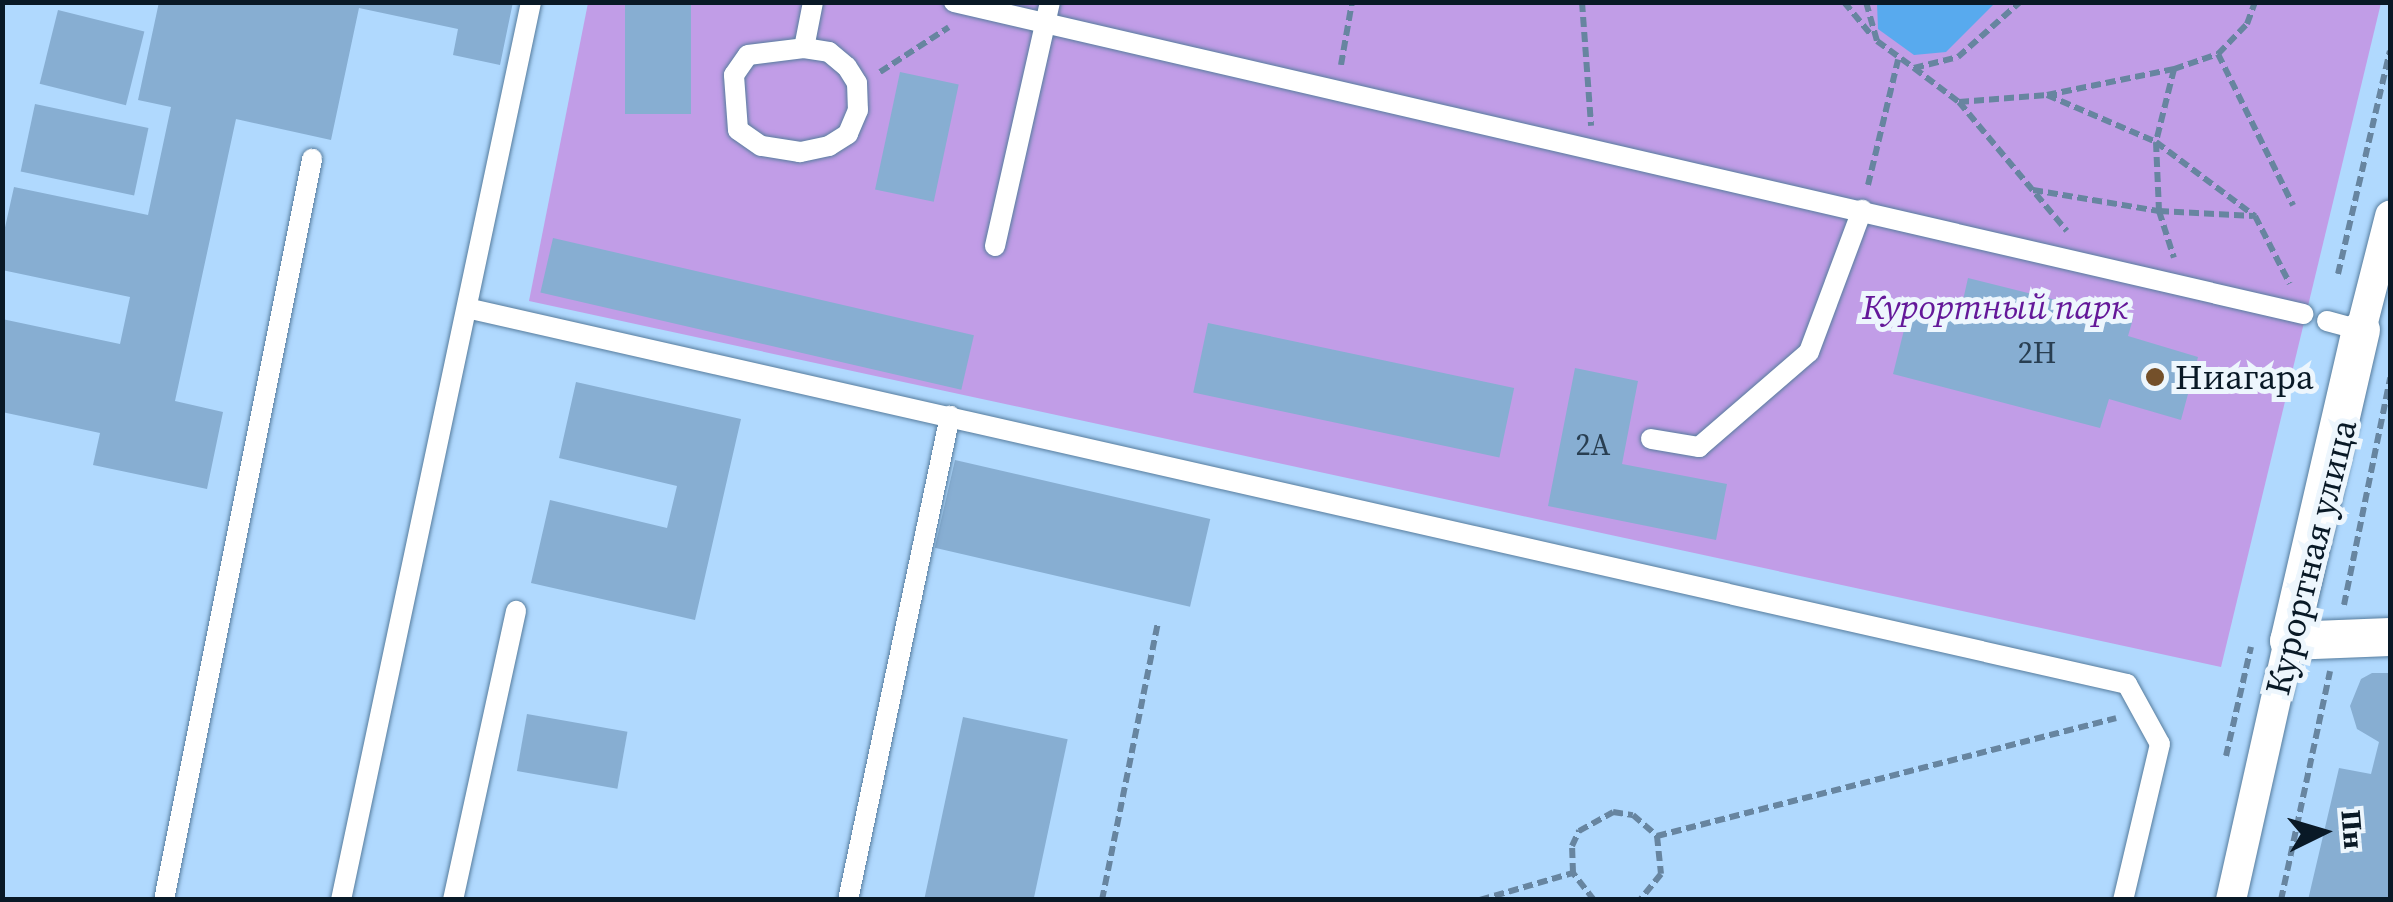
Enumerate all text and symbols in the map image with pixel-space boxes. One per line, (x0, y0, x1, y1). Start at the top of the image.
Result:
park label: Курортный парк (1862, 286, 2128, 328)
house number: 2Н (2018, 335, 2056, 371)
place label: Ниагара (2175, 356, 2314, 398)
marker: Ниагара (2144, 366, 2166, 388)
street label: Курортная улица (2256, 415, 2366, 699)
house number: 2А (1576, 427, 1610, 463)
north arrow (2273, 782, 2373, 882)
text: Пн (2332, 808, 2374, 851)

